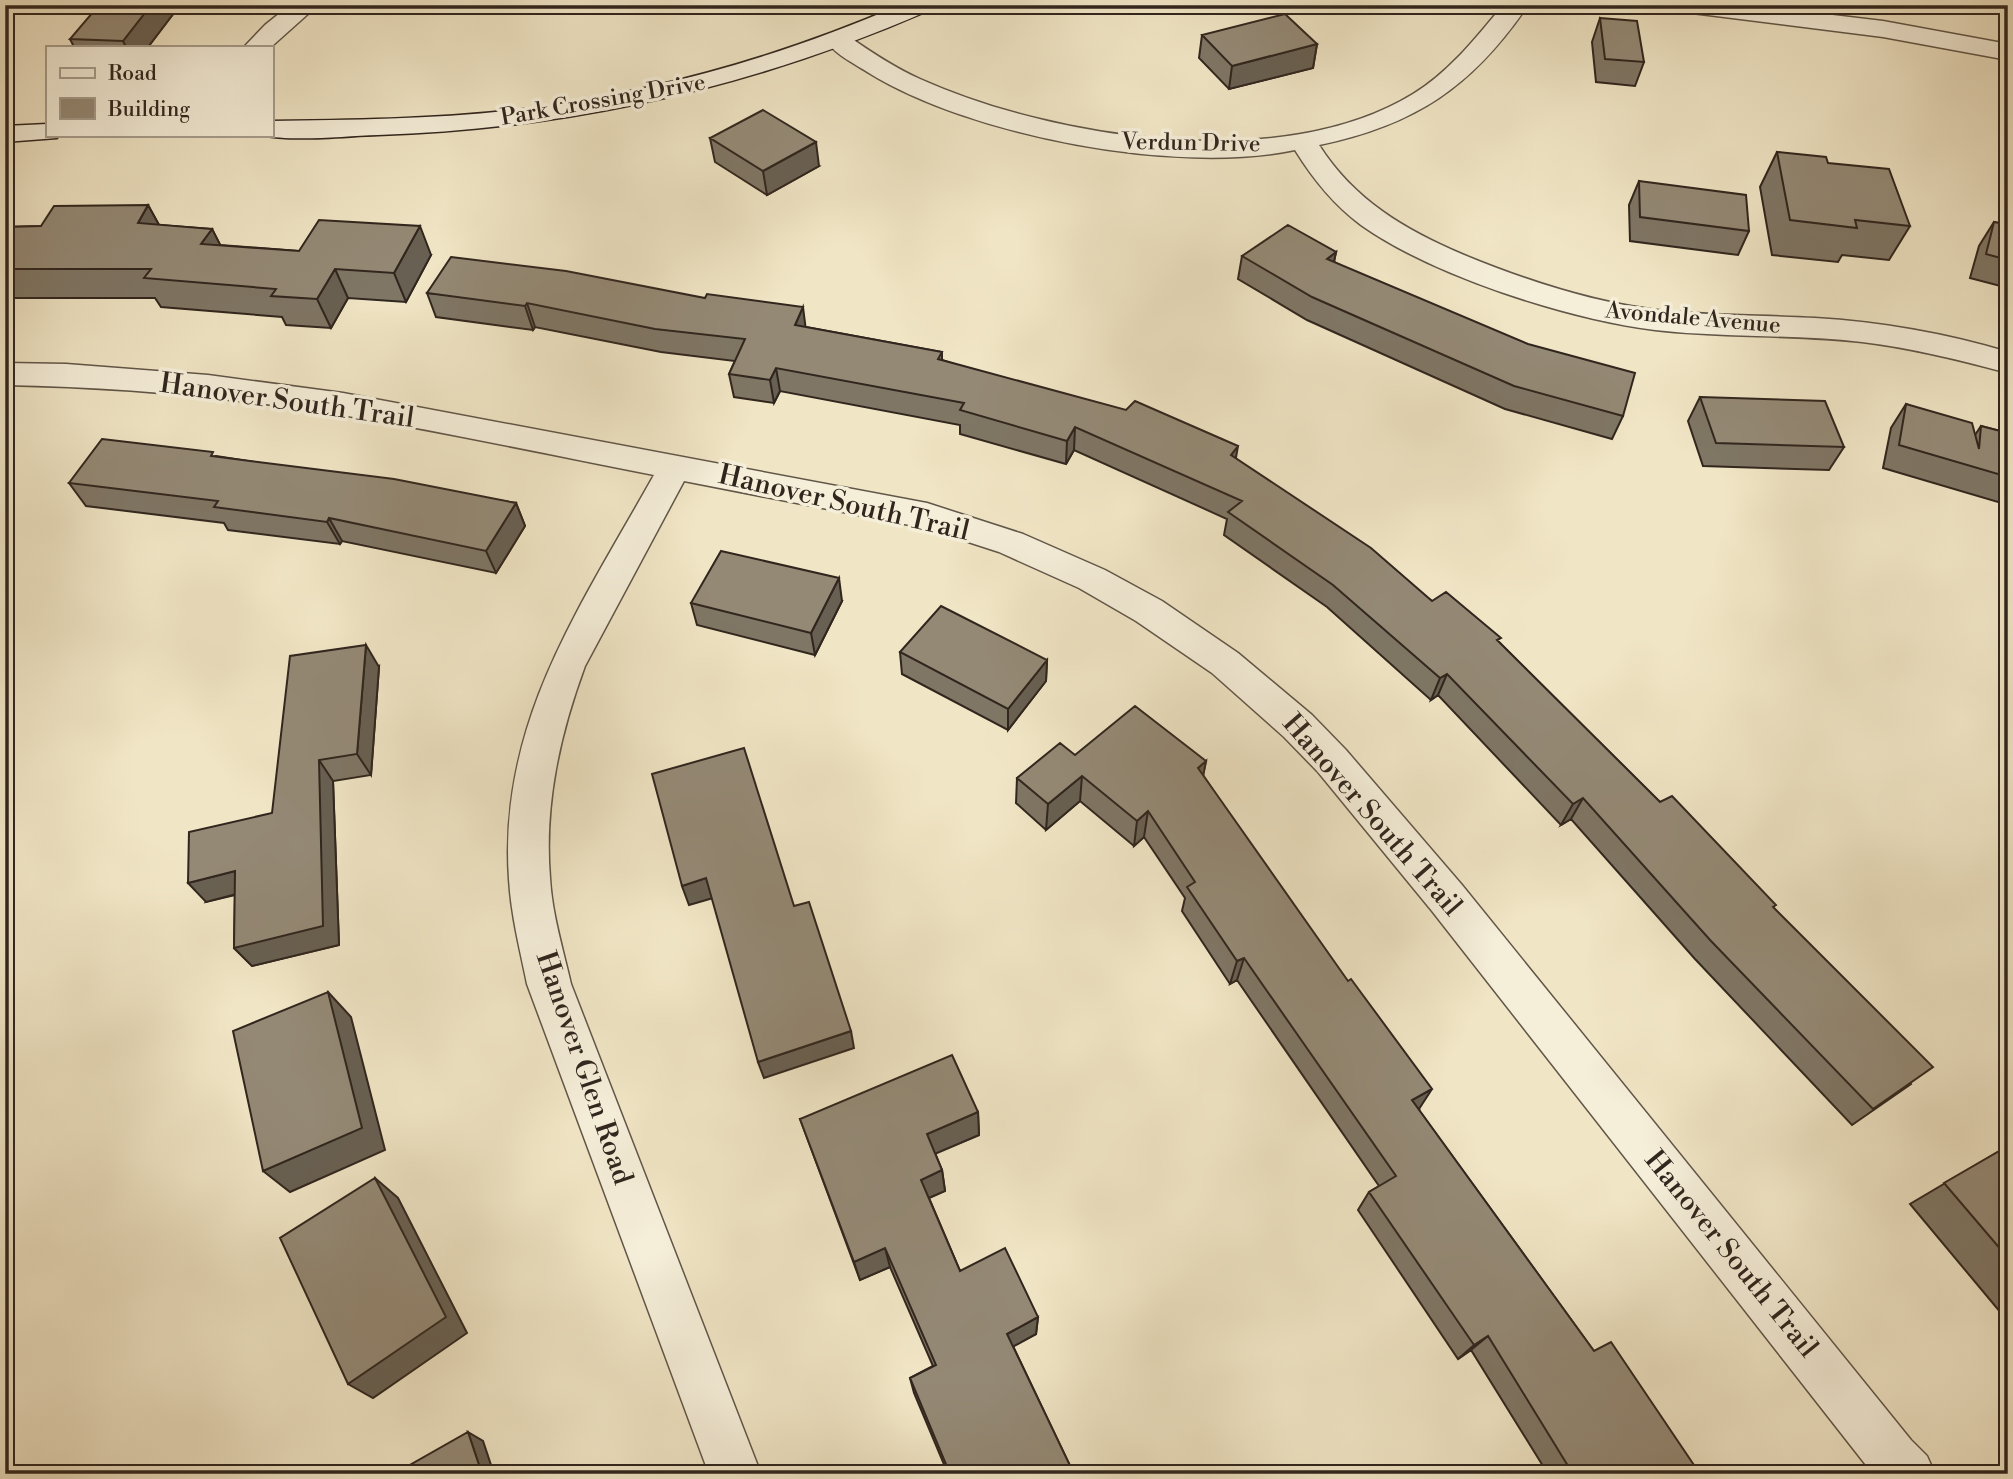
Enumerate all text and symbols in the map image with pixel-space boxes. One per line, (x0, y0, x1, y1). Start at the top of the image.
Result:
legend (46, 46, 273, 136)
text: Road (108, 61, 157, 87)
street label: Park Crossing Drive (498, 68, 708, 132)
text: Building (107, 97, 190, 123)
street label: Verdun Drive (1120, 128, 1261, 158)
street label: Avondale Avenue (1603, 296, 1782, 340)
street label: Hanover South Trail (158, 366, 416, 436)
street label: Hanover South Trail (715, 457, 973, 549)
street label: Hanover South Trail (1275, 707, 1469, 923)
street label: Hanover Glen Road (528, 947, 640, 1189)
street label: Hanover South Trail (1637, 1143, 1825, 1365)

